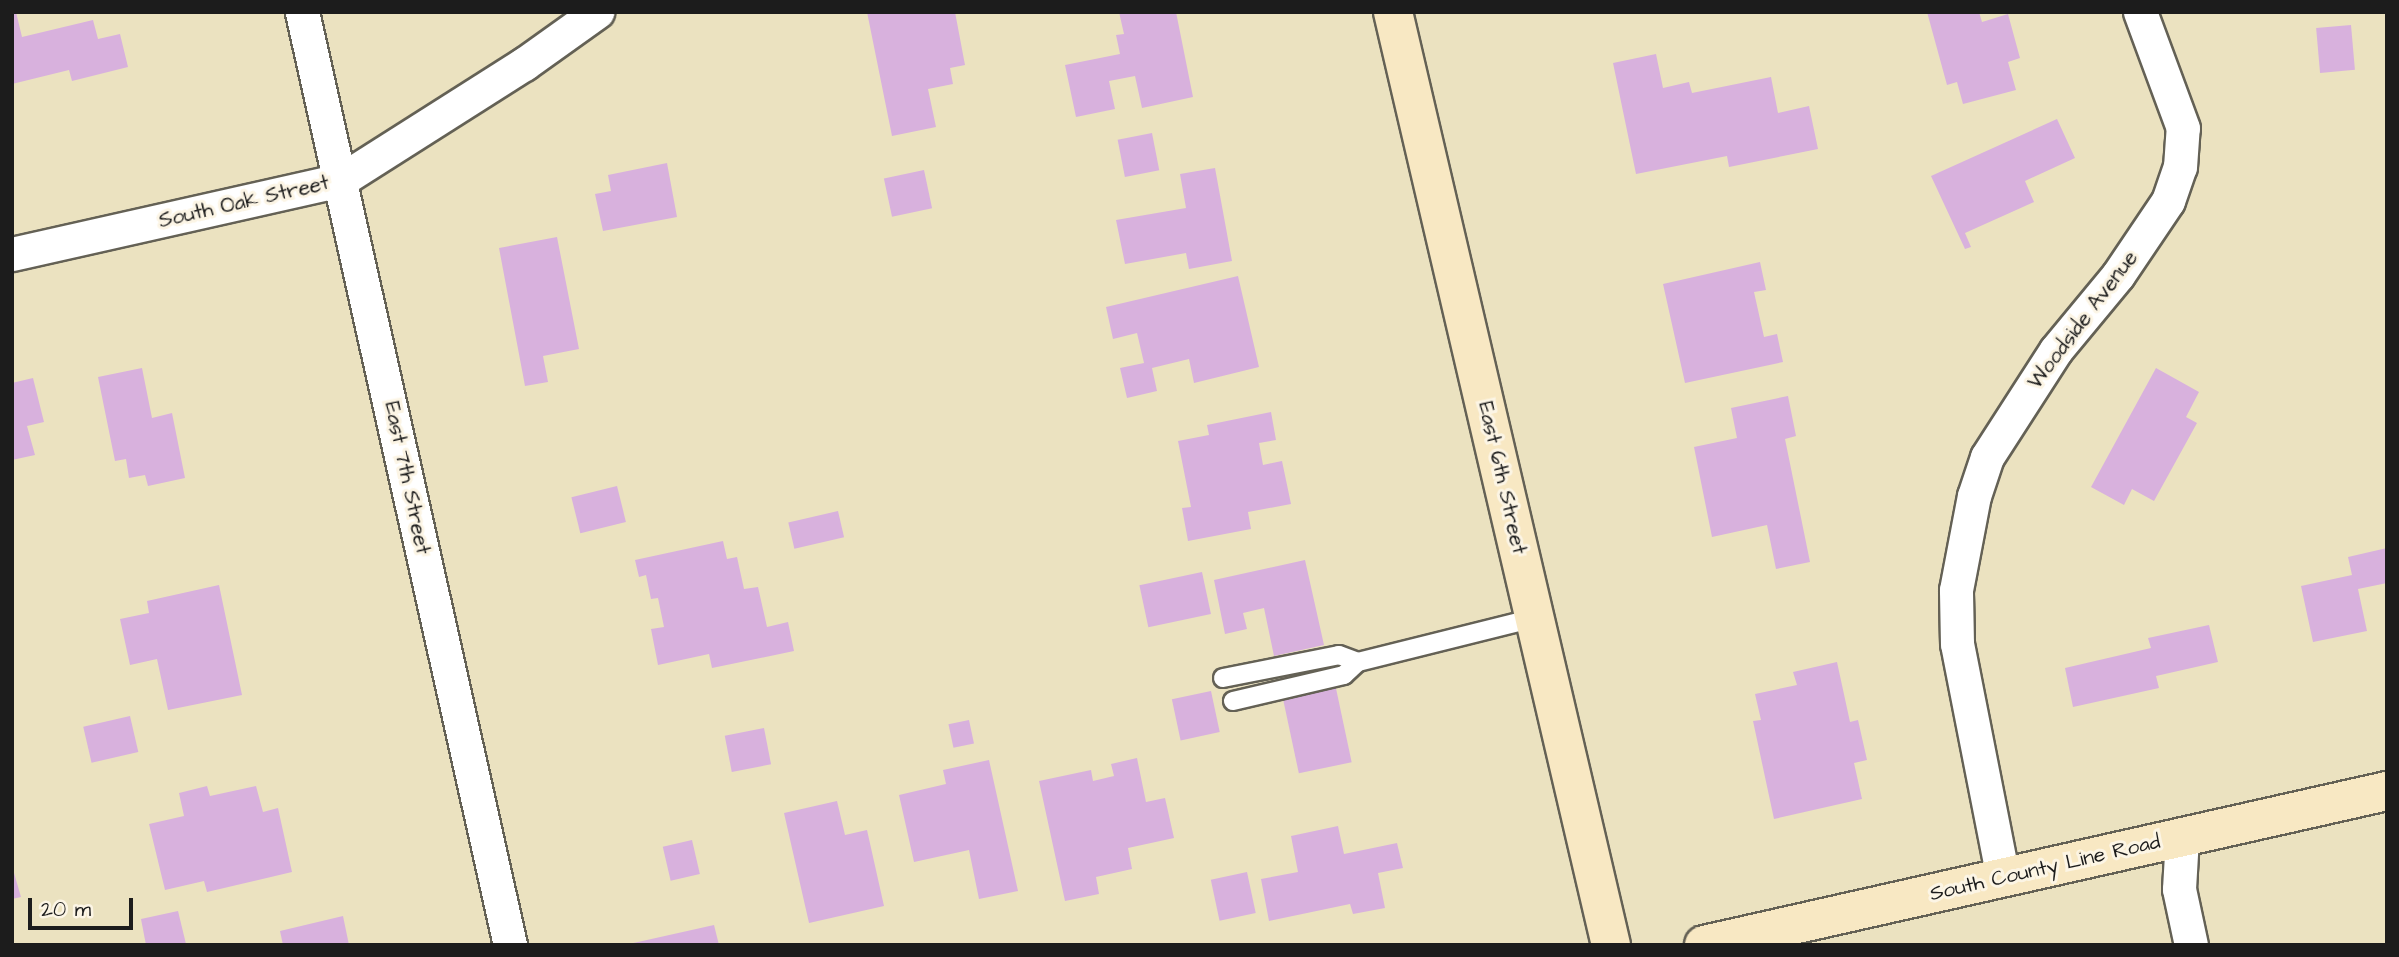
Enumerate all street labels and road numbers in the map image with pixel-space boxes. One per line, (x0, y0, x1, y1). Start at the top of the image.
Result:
street label: South Oak Street (156, 170, 332, 234)
street label: Woodside Avenue (2023, 246, 2143, 394)
street label: East 7th Street (379, 399, 435, 557)
street label: East 6th Street (1472, 399, 1532, 557)
street label: South County Line Road (1927, 829, 2163, 907)

